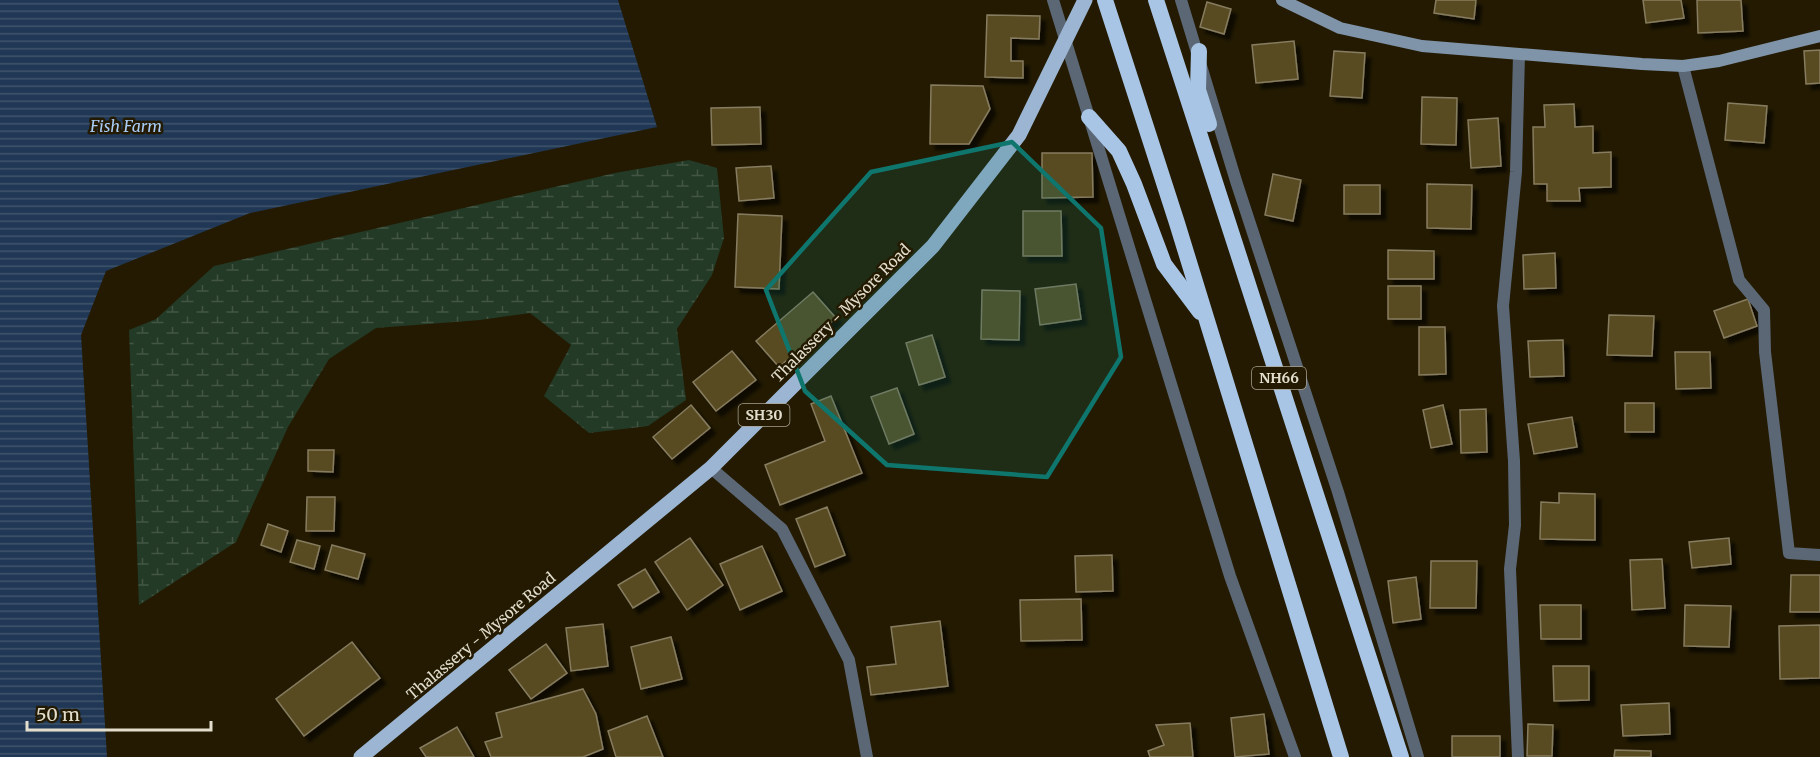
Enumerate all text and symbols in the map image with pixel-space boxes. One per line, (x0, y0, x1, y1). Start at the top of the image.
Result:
water label: Fish Farm (89, 116, 162, 136)
street label: Thalassery - Mysore Road (768, 240, 914, 386)
road number: NH66 (1252, 367, 1306, 389)
road number: SH30 (738, 404, 789, 426)
street label: Thalassery - Mysore Road (403, 568, 559, 704)
scale bar (27, 694, 212, 732)
text: 50 m (36, 703, 80, 726)

